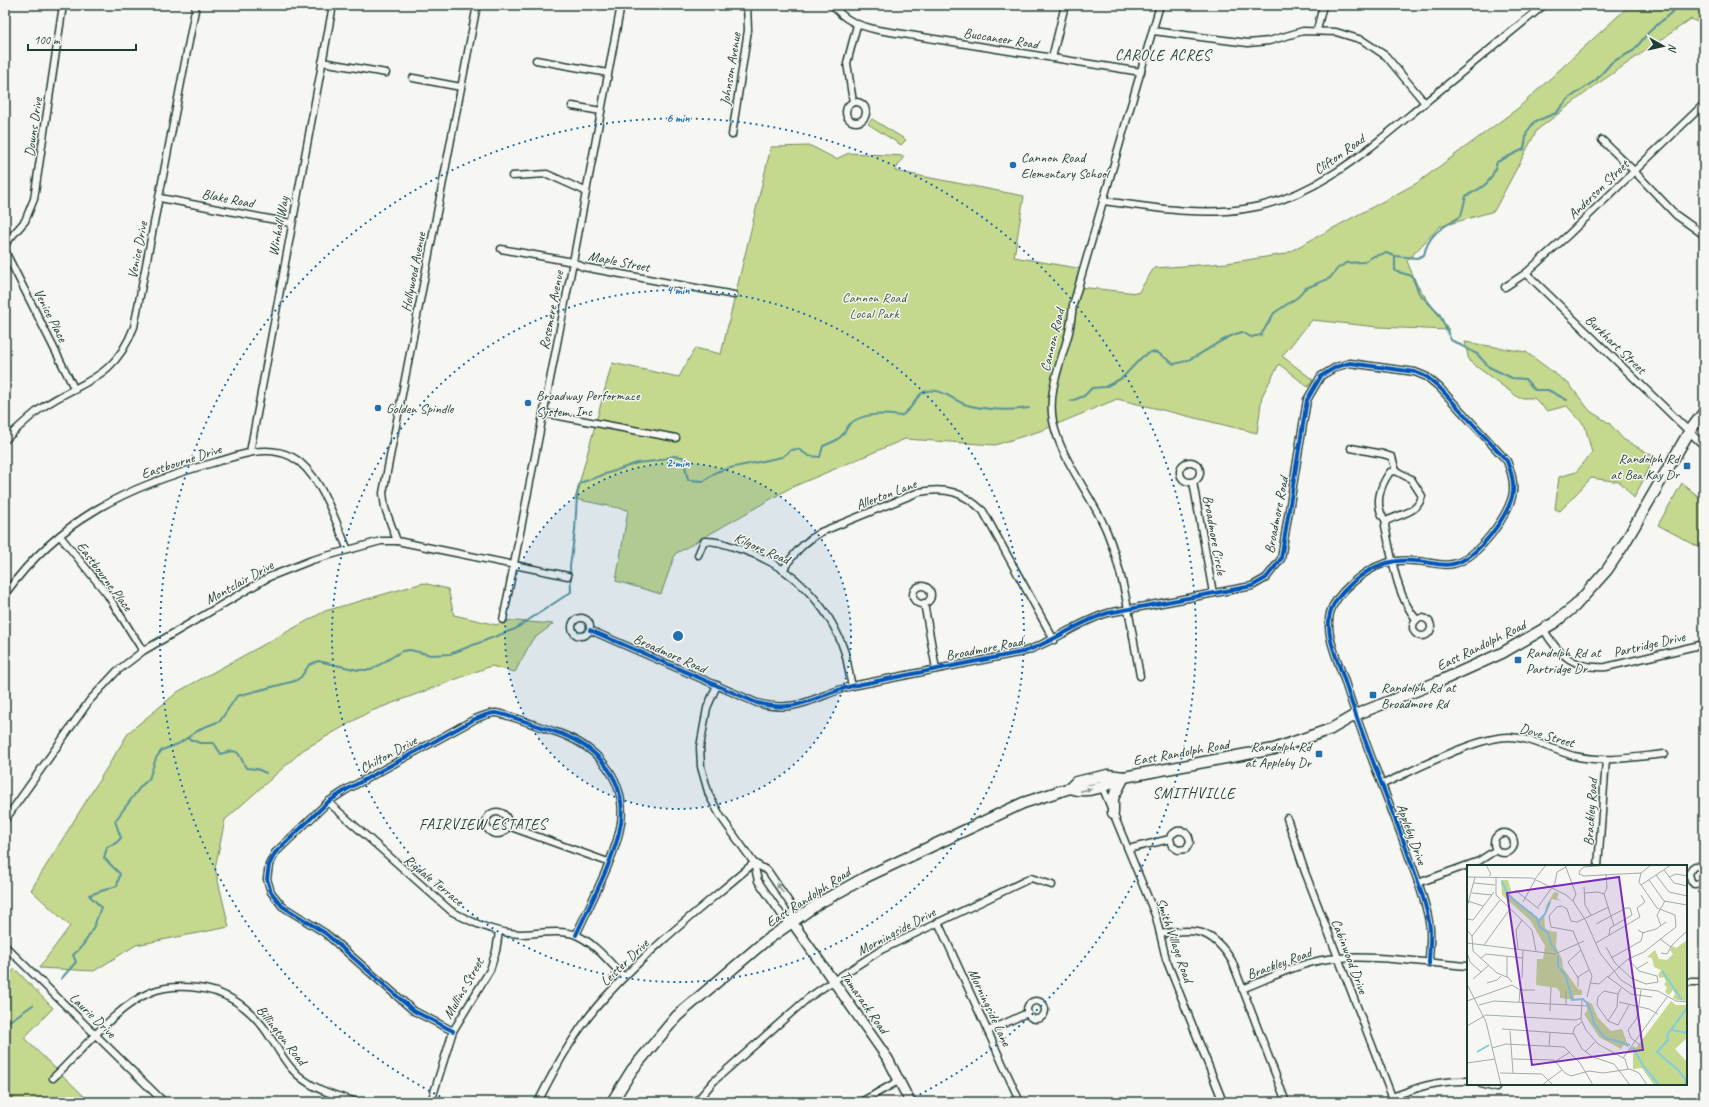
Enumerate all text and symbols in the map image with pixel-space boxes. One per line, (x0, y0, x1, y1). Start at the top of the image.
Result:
street label: Buccaneer Road (962, 24, 1042, 53)
scale bar (28, 26, 136, 52)
north arrow (1643, 26, 1683, 66)
street label: Johnson Avenue (716, 30, 745, 108)
text: 100 m (34, 32, 61, 48)
text: N (1665, 43, 1680, 54)
district label: CAROLE ACRES (1115, 46, 1213, 65)
street label: Downs Drive (21, 95, 46, 158)
text: 6 min (666, 110, 690, 126)
street label: Clifton Road (1310, 129, 1370, 178)
place label: Cannon Road Elementary School (1021, 149, 1111, 182)
street label: Anderson Street (1564, 155, 1633, 223)
marker: Cannon Road Elementary School (1008, 160, 1018, 170)
street label: Blake Road (201, 185, 258, 212)
street label: Winhall Way (264, 194, 293, 257)
street label: Venice Drive (124, 219, 152, 280)
street label: Hollywood Avenue (397, 230, 430, 313)
street label: Maple Street (587, 247, 652, 276)
street label: Rosemere Avenue (536, 268, 568, 351)
text: 4 min (667, 282, 690, 298)
street label: Venice Place (30, 286, 72, 346)
park label: Cannon Road Local Park (842, 289, 908, 322)
street label: Cannon Road (1037, 305, 1069, 373)
street label: Burkhart Street (1582, 311, 1651, 378)
place label: Broadway Performace System, Inc (536, 387, 641, 420)
marker: Broadway Performace System, Inc (523, 398, 533, 408)
place label: Golden Spindle (386, 400, 455, 417)
marker: Golden Spindle (373, 403, 383, 413)
street label: Eastbourne Drive (139, 440, 225, 482)
place label: Randolph Rd at Bea Kay Dr (1610, 450, 1681, 483)
text: 2 min (667, 455, 690, 471)
marker: Randolph Rd at Bea Kay Dr (1682, 461, 1692, 471)
street label: Broadmore Road (1261, 473, 1293, 555)
street label: Allerton Lane (854, 475, 920, 514)
street label: Broadmore Circle (1199, 494, 1230, 578)
street label: Kilgore Road (732, 529, 794, 569)
street label: Eastbourne Place (73, 538, 137, 615)
street label: Montclair Drive (202, 556, 278, 608)
street label: East Randolph Road (1434, 615, 1531, 674)
street label: Partridge Drive (1612, 628, 1688, 661)
centre of rings (671, 629, 685, 643)
street label: Broadmore Road (631, 630, 711, 678)
street label: Broadmore Road (944, 632, 1026, 664)
place label: Randolph Rd at Partridge Dr (1526, 644, 1602, 677)
marker: Randolph Rd at Partridge Dr (1513, 655, 1523, 665)
place label: Randolph Rd at Broadmore Rd (1381, 679, 1457, 712)
marker: Randolph Rd at Broadmore Rd (1368, 690, 1378, 700)
street label: Dove Street (1518, 720, 1577, 752)
street label: Chilton Drive (357, 731, 421, 777)
street label: East Randolph Road (1132, 735, 1233, 769)
place label: Randolph Rd at Appleby Dr (1245, 738, 1313, 771)
marker: Randolph Rd at Appleby Dr (1314, 749, 1324, 759)
street label: Brackley Road (1580, 775, 1602, 846)
district label: SMITHVILLE (1152, 784, 1237, 803)
one-way arrow (1080, 786, 1092, 792)
street label: Appleby Drive (1393, 801, 1431, 868)
district label: FAIRVIEW ESTATES (419, 815, 549, 834)
street label: Rigdale Terrace (400, 851, 468, 910)
street label: East Randolph Road (763, 863, 856, 931)
inset map (1467, 865, 1687, 1085)
one-way arrow (776, 883, 784, 894)
street label: Smith Village Road (1152, 896, 1198, 987)
street label: Morningside Drive (854, 903, 940, 959)
street label: Cabinwood Drive (1327, 916, 1372, 997)
street label: Leister Drive (597, 934, 653, 990)
street label: Brackley Road (1245, 943, 1316, 983)
street label: Mullins Street (439, 954, 488, 1022)
street label: Morningside Lane (964, 966, 1016, 1050)
street label: Tamarack Road (837, 968, 894, 1039)
street label: Laurie Drive (66, 989, 120, 1043)
street label: Billington Road (253, 1002, 312, 1071)

